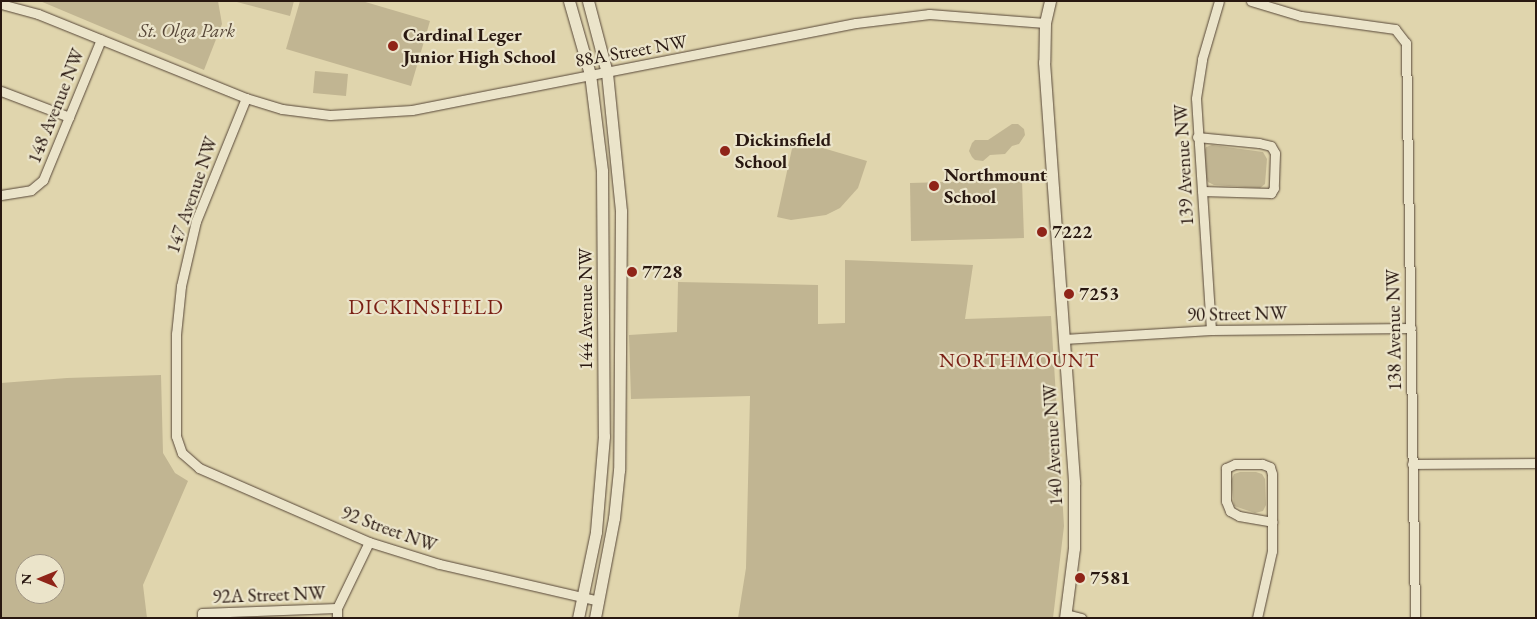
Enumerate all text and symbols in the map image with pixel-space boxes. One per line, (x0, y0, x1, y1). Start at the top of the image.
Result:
park label: St. Olga Park (139, 20, 235, 42)
place label: Cardinal Leger Junior High School (403, 24, 556, 68)
street label: 88A Street NW (573, 30, 689, 72)
marker: Cardinal Leger Junior High School (387, 40, 399, 52)
street label: 148 Avenue NW (23, 45, 89, 167)
street label: 139 Avenue NW (1169, 104, 1199, 226)
place label: Dickinsfield School (735, 129, 831, 173)
street label: 147 Avenue NW (161, 134, 223, 256)
marker: Dickinsfield School (719, 145, 731, 157)
place label: Northmount School (944, 164, 1047, 208)
marker: Northmount School (928, 180, 940, 192)
place label: 7222 (1052, 221, 1092, 243)
marker: 7222 (1036, 226, 1048, 238)
street label: 144 Avenue NW (575, 248, 597, 370)
place label: 7728 (642, 261, 682, 283)
marker: 7728 (626, 266, 638, 278)
street label: 138 Avenue NW (1382, 269, 1406, 391)
place label: 7253 (1079, 283, 1119, 305)
marker: 7253 (1063, 288, 1075, 300)
district label: DICKINSFIELD (347, 294, 505, 320)
street label: 90 Street NW (1187, 302, 1287, 326)
district label: NORTHMOUNT (938, 348, 1100, 372)
street label: 140 Avenue NW (1038, 384, 1068, 506)
street label: 92 Street NW (338, 501, 440, 557)
north arrow (15, 554, 65, 604)
place label: 7581 (1090, 567, 1130, 589)
marker: 7581 (1074, 572, 1086, 584)
text: N (17, 573, 35, 585)
street label: 92A Street NW (212, 582, 326, 608)

